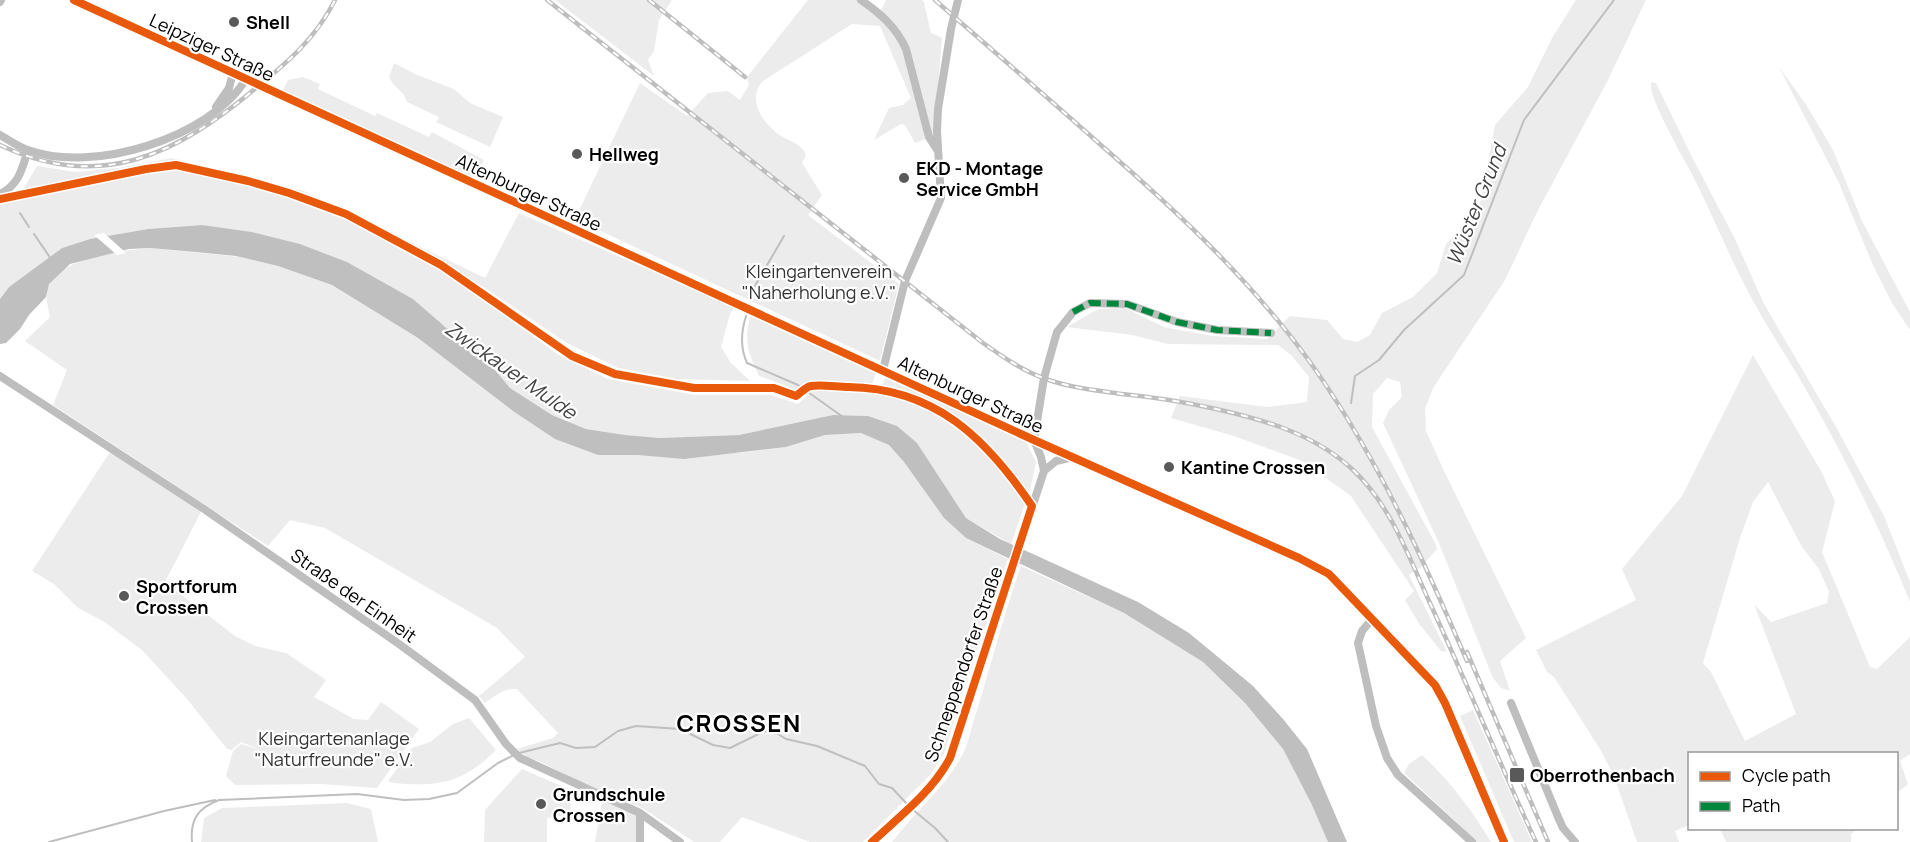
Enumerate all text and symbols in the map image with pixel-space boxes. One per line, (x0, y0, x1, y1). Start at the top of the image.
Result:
street label: Leipziger Straße (146, 8, 278, 86)
place label: Shell (246, 10, 290, 34)
marker: Shell (227, 15, 241, 29)
water label: Wüster Grund (1440, 138, 1514, 269)
place label: Hellweg (589, 142, 659, 166)
marker: Hellweg (570, 147, 584, 161)
street label: Altenburger Straße (452, 148, 606, 236)
place label: EKD - Montage Service GmbH (916, 156, 1044, 201)
marker: EKD - Montage Service GmbH (897, 171, 911, 185)
park label: Kleingartenverein "Naherholung e.V." (742, 259, 896, 304)
water label: Zwickauer Mulde (440, 315, 583, 426)
street label: Altenburger Straße (894, 350, 1048, 438)
place label: Kantine Crossen (1181, 455, 1325, 479)
marker: Kantine Crossen (1162, 460, 1176, 474)
street label: Straße der Einheit (286, 543, 422, 647)
street label: Schneppendorfer Straße (918, 563, 1008, 765)
place label: Sportforum Crossen (136, 574, 237, 619)
marker: Sportforum Crossen (117, 589, 131, 603)
district label: CROSSEN (676, 706, 802, 739)
park label: Kleingartenanlage "Naturfreunde" e.V. (254, 726, 414, 771)
legend (1688, 752, 1898, 830)
place label: Oberrothenbach (1530, 763, 1675, 787)
text: Cycle path (1742, 763, 1831, 787)
marker: Oberrothenbach (1508, 766, 1526, 784)
place label: Grundschule Crossen (553, 782, 666, 827)
text: Path (1742, 793, 1780, 817)
marker: Grundschule Crossen (534, 797, 548, 811)

